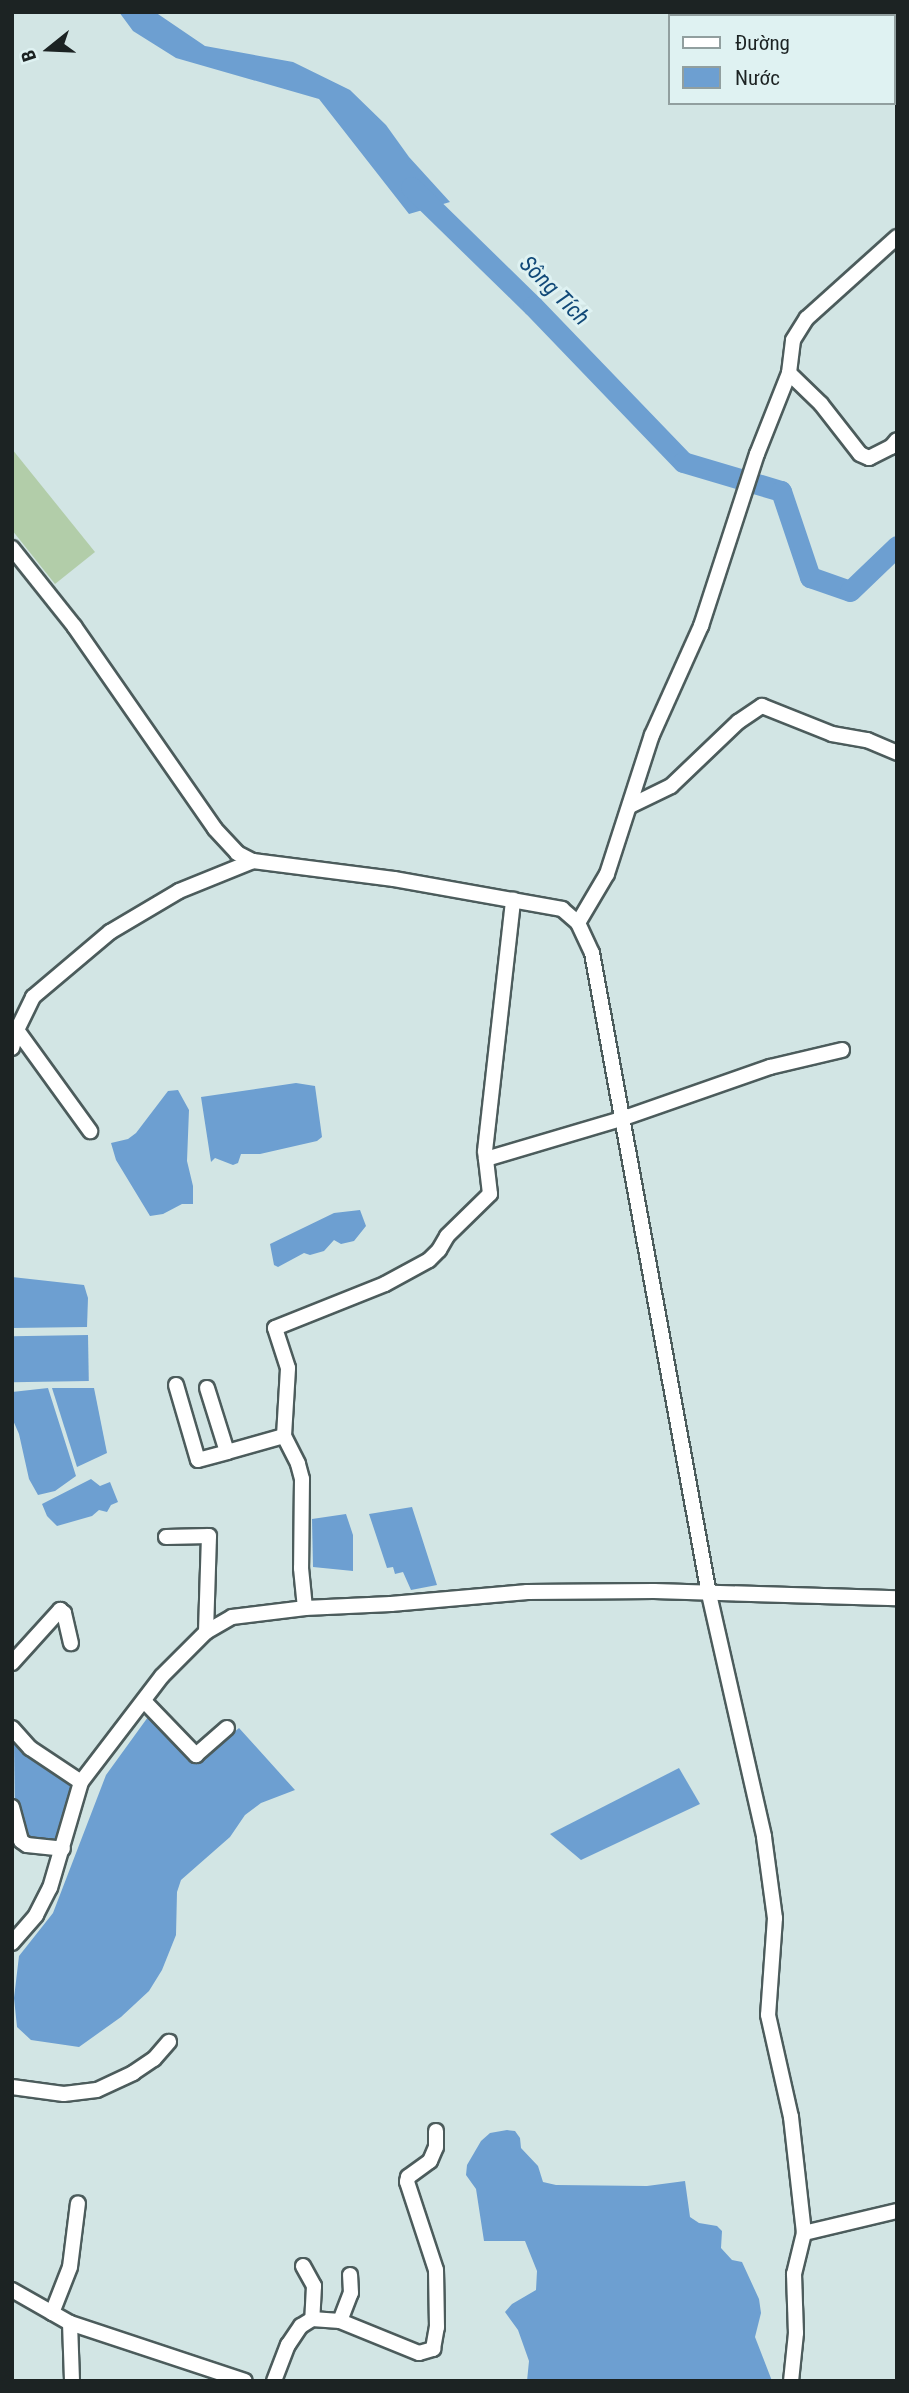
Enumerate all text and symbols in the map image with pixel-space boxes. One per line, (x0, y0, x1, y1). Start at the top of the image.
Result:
north arrow (14, 14, 84, 84)
legend (668, 14, 895, 105)
text: Đường (735, 31, 790, 55)
text: B (16, 47, 41, 64)
text: Nước (735, 66, 780, 90)
water label: Sông Tích (513, 250, 595, 332)

